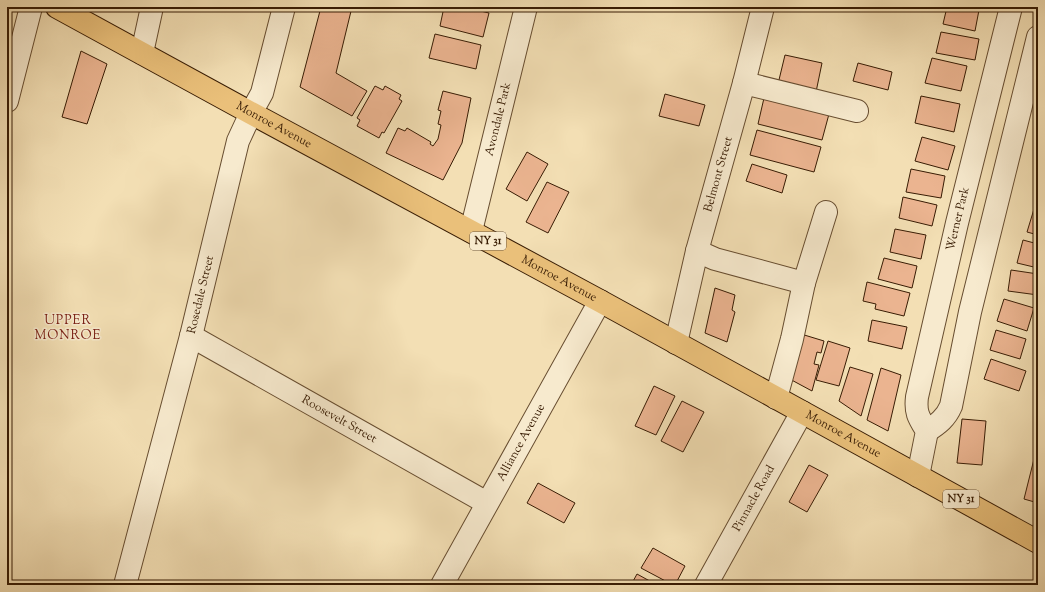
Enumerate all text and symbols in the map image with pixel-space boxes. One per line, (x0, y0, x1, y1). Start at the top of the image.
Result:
street label: Avondale Park (481, 80, 516, 158)
street label: Monroe Avenue (233, 97, 315, 153)
street label: Belmont Street (699, 135, 738, 214)
street label: Werner Park (942, 185, 975, 253)
road number: NY 31 (470, 232, 506, 250)
street label: Monroe Avenue (518, 251, 601, 307)
street label: Rosedale Street (183, 254, 219, 336)
district label: UPPER MONROE (35, 312, 101, 345)
street label: Roosevelt Street (298, 391, 380, 448)
street label: Alliance Avenue (492, 400, 550, 485)
street label: Monroe Avenue (802, 407, 885, 463)
street label: Pinnacle Road (728, 462, 780, 535)
road number: NY 31 (943, 490, 979, 508)

